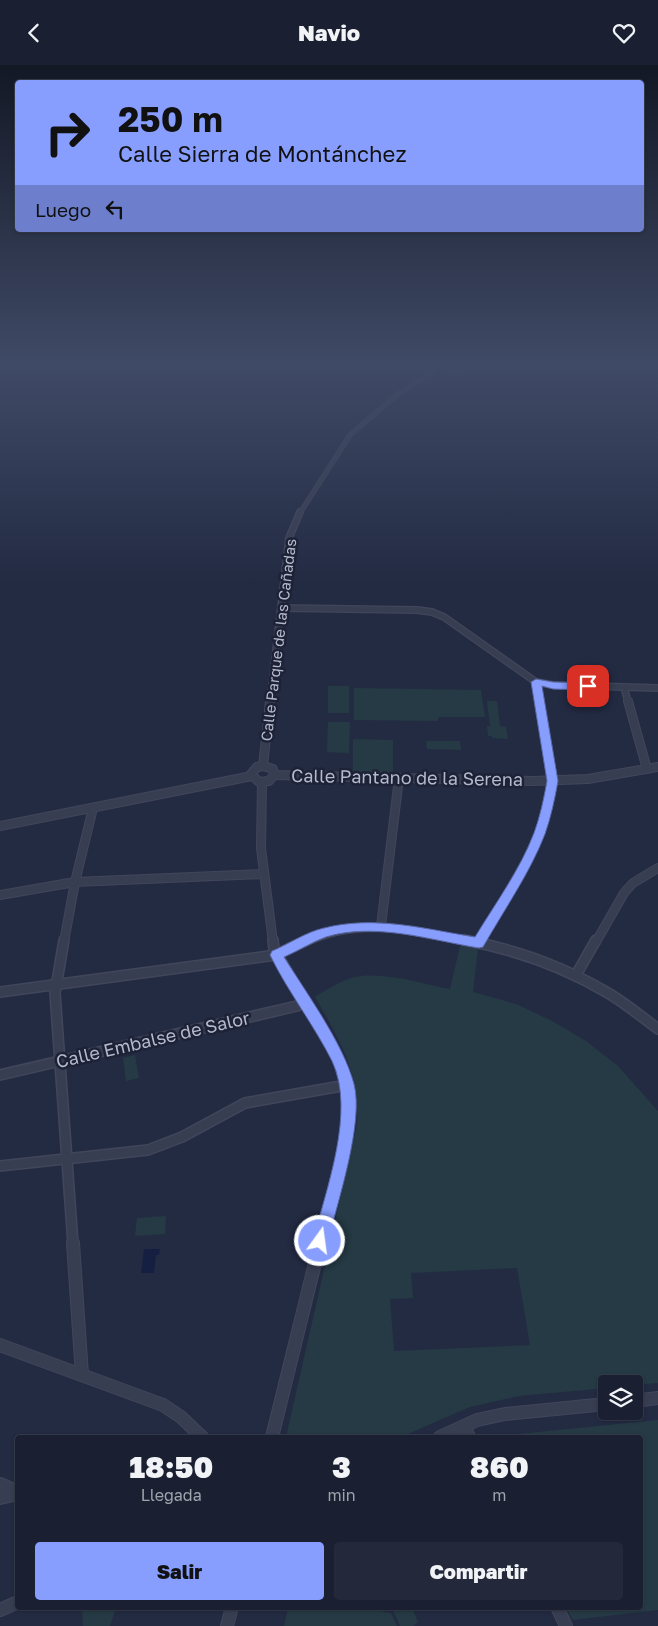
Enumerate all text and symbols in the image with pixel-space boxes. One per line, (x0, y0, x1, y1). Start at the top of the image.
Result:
icon: back (20, 19, 48, 47)
text: Navio (298, 19, 360, 46)
icon: heart (610, 19, 638, 47)
text: 250 m (118, 98, 223, 140)
icon: right (35, 100, 100, 165)
text: Calle Sierra de Montánchez (118, 140, 407, 167)
icon: left (101, 195, 129, 223)
text: Luego (35, 198, 91, 221)
street label: Calle Parque de las Cañadas (257, 538, 299, 742)
pin (567, 665, 609, 707)
icon: arrive (574, 672, 602, 700)
street label: Calle Pantano de la Serena (291, 764, 523, 790)
street label: Calle Embalse de Salor (54, 1006, 252, 1072)
position arrow (293, 1214, 345, 1266)
map controls (598, 1375, 643, 1420)
button: layers (598, 1375, 643, 1420)
text: 18:50 (129, 1449, 213, 1485)
text: 3 (332, 1449, 351, 1485)
text: 860 (470, 1449, 529, 1485)
text: Llegada (141, 1485, 202, 1505)
text: min (327, 1485, 356, 1505)
text: m (492, 1485, 506, 1505)
button: Salir (35, 1542, 324, 1600)
button: Compartir (334, 1542, 623, 1600)

